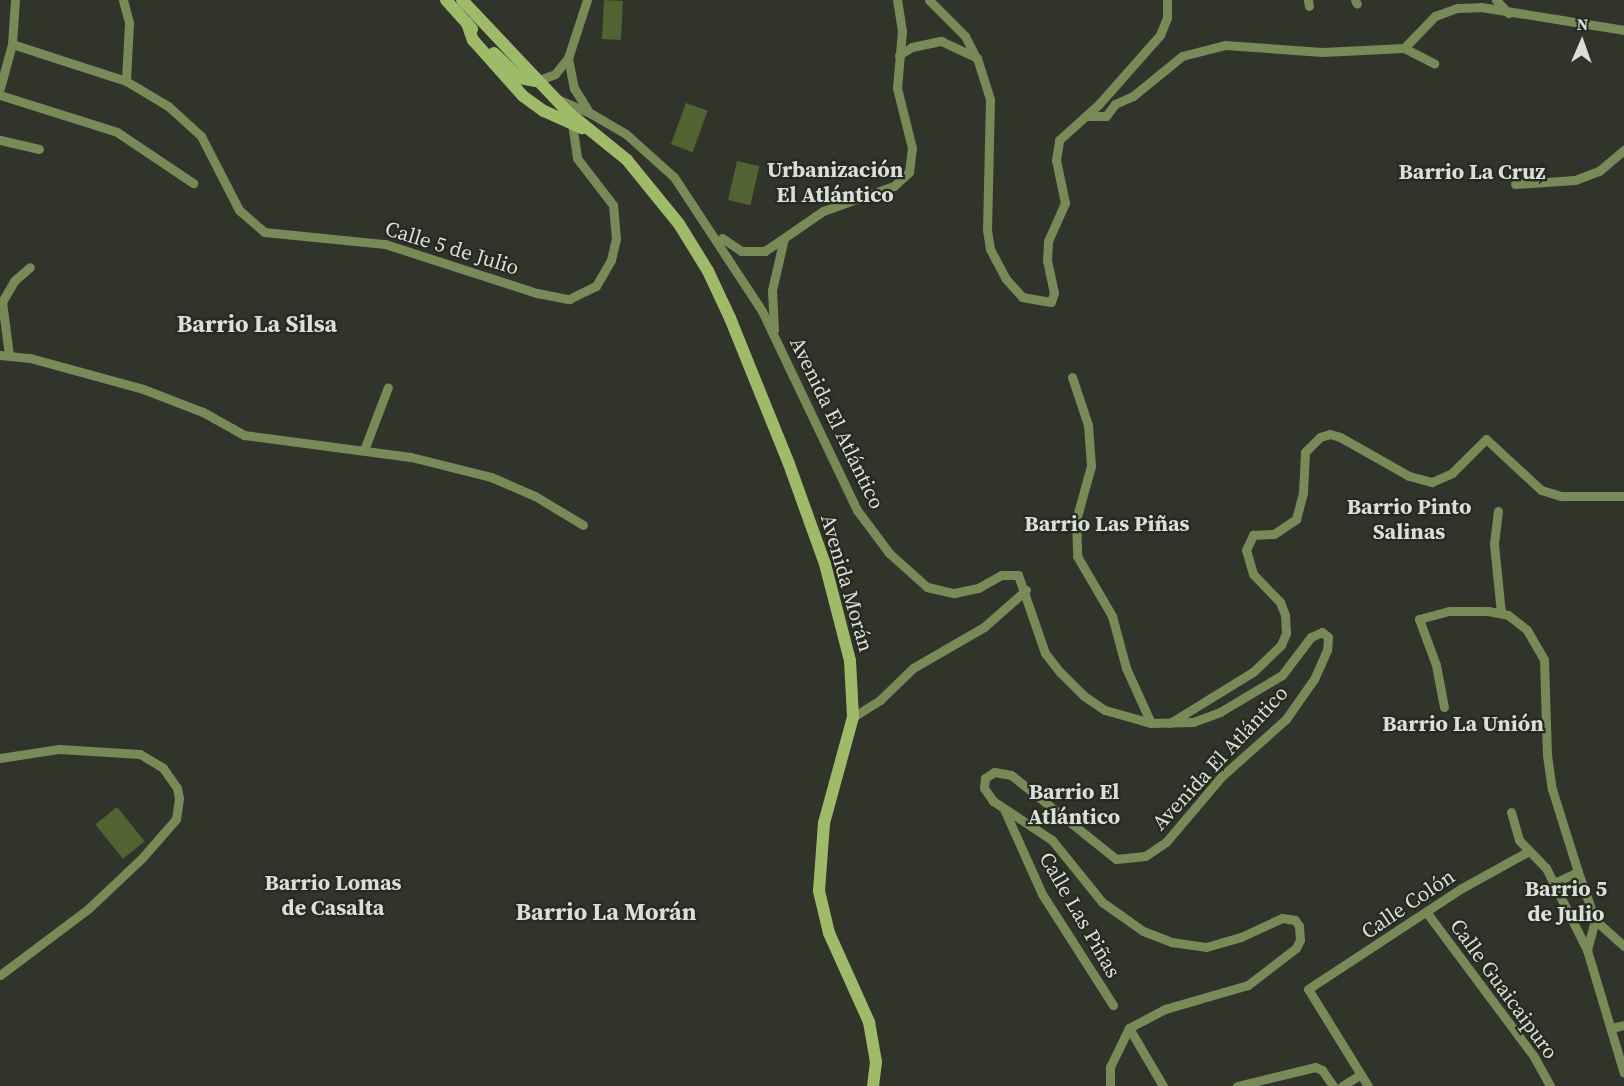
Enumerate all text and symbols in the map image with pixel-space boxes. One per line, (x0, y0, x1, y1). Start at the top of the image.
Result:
north arrow (1552, 12, 1612, 72)
text: N (1576, 13, 1589, 35)
district label: Urbanización El Atlántico (767, 156, 903, 208)
district label: Barrio La Cruz (1398, 159, 1546, 185)
street label: Calle 5 de Julio (382, 216, 522, 280)
district label: Barrio La Silsa (177, 310, 337, 338)
street label: Avenida El Atlántico (784, 333, 890, 513)
district label: Barrio Pinto Salinas (1347, 493, 1471, 544)
street label: Avenida Morán (815, 511, 879, 655)
district label: Barrio Las Piñas (1024, 511, 1190, 537)
street label: Avenida El Atlántico (1147, 681, 1293, 835)
district label: Barrio La Unión (1382, 711, 1544, 737)
district label: Barrio El Atlántico (1028, 778, 1120, 830)
street label: Calle Las Piñas (1034, 848, 1126, 982)
street label: Calle Colón (1357, 864, 1459, 944)
district label: Barrio Lomas de Casalta (264, 869, 402, 920)
district label: Barrio 5 de Julio (1525, 875, 1607, 926)
district label: Barrio La Morán (515, 898, 697, 926)
street label: Calle Guaicaipuro (1445, 914, 1563, 1064)

